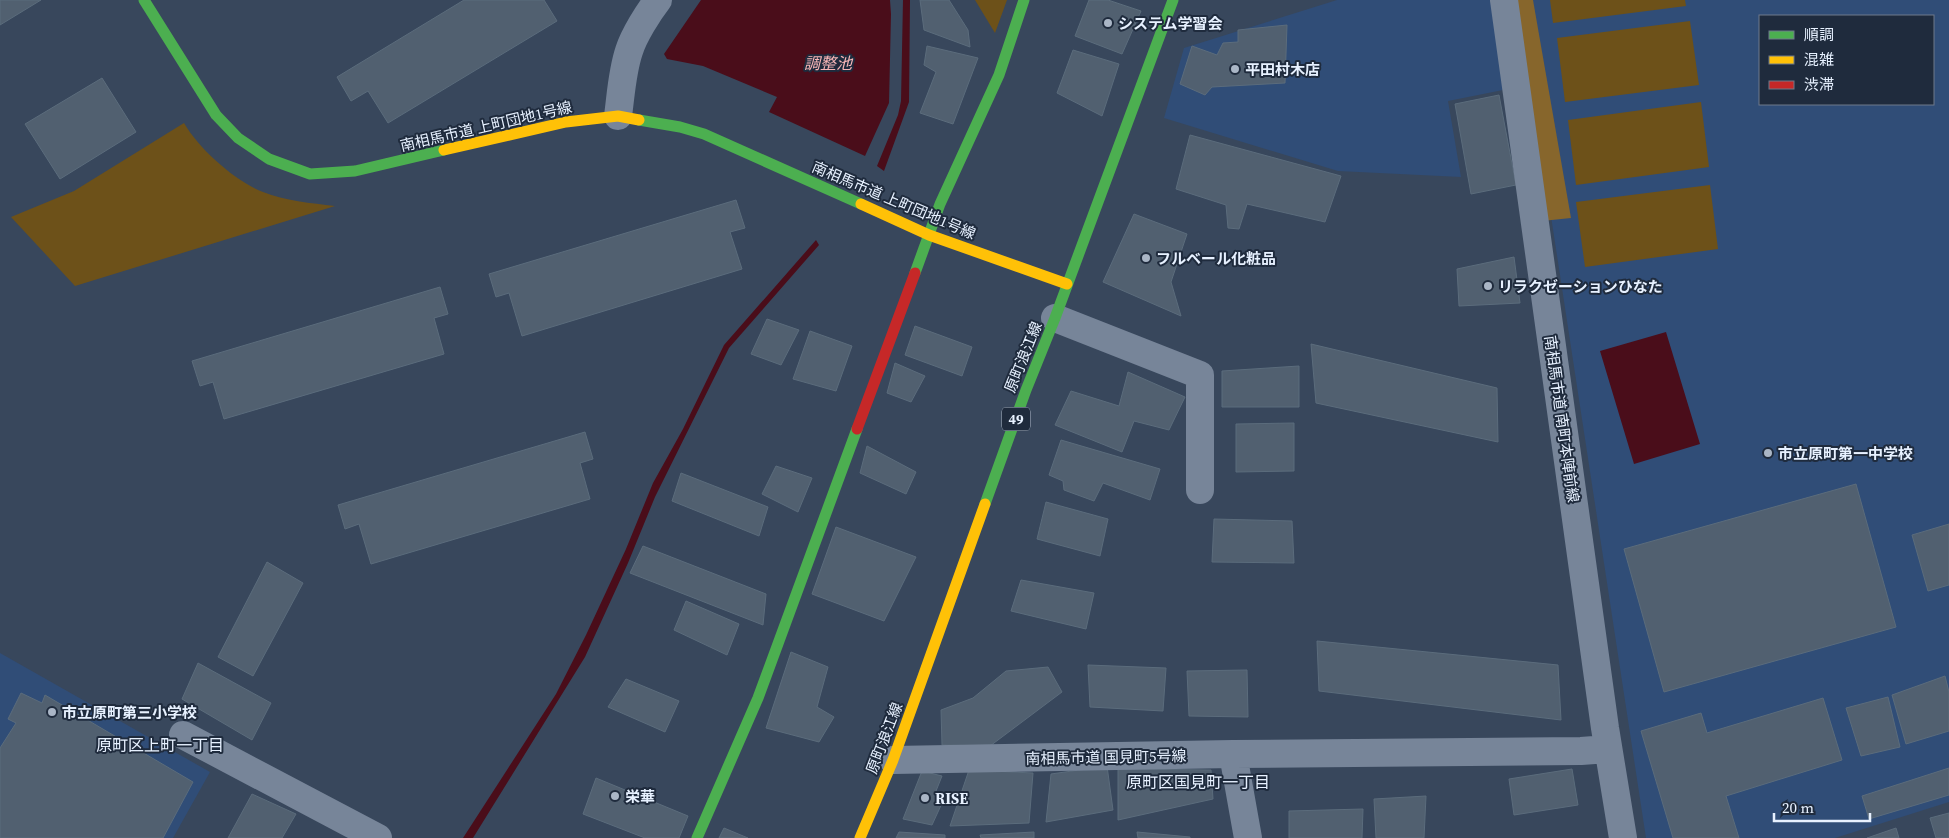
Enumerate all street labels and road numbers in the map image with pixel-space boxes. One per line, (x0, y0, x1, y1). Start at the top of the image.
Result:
street label: 南相馬市道 上町団地1号線 (398, 96, 574, 156)
street label: 南相馬市道 上町団地1号線 (809, 156, 979, 244)
street label: 原町浪江線 (999, 318, 1047, 396)
street label: 南相馬市道 南町本陣前線 (1540, 334, 1584, 504)
road number: 49 (1002, 408, 1030, 430)
street label: 原町浪江線 (861, 699, 907, 777)
street label: 南相馬市道 国見町5号線 (1025, 745, 1187, 769)

